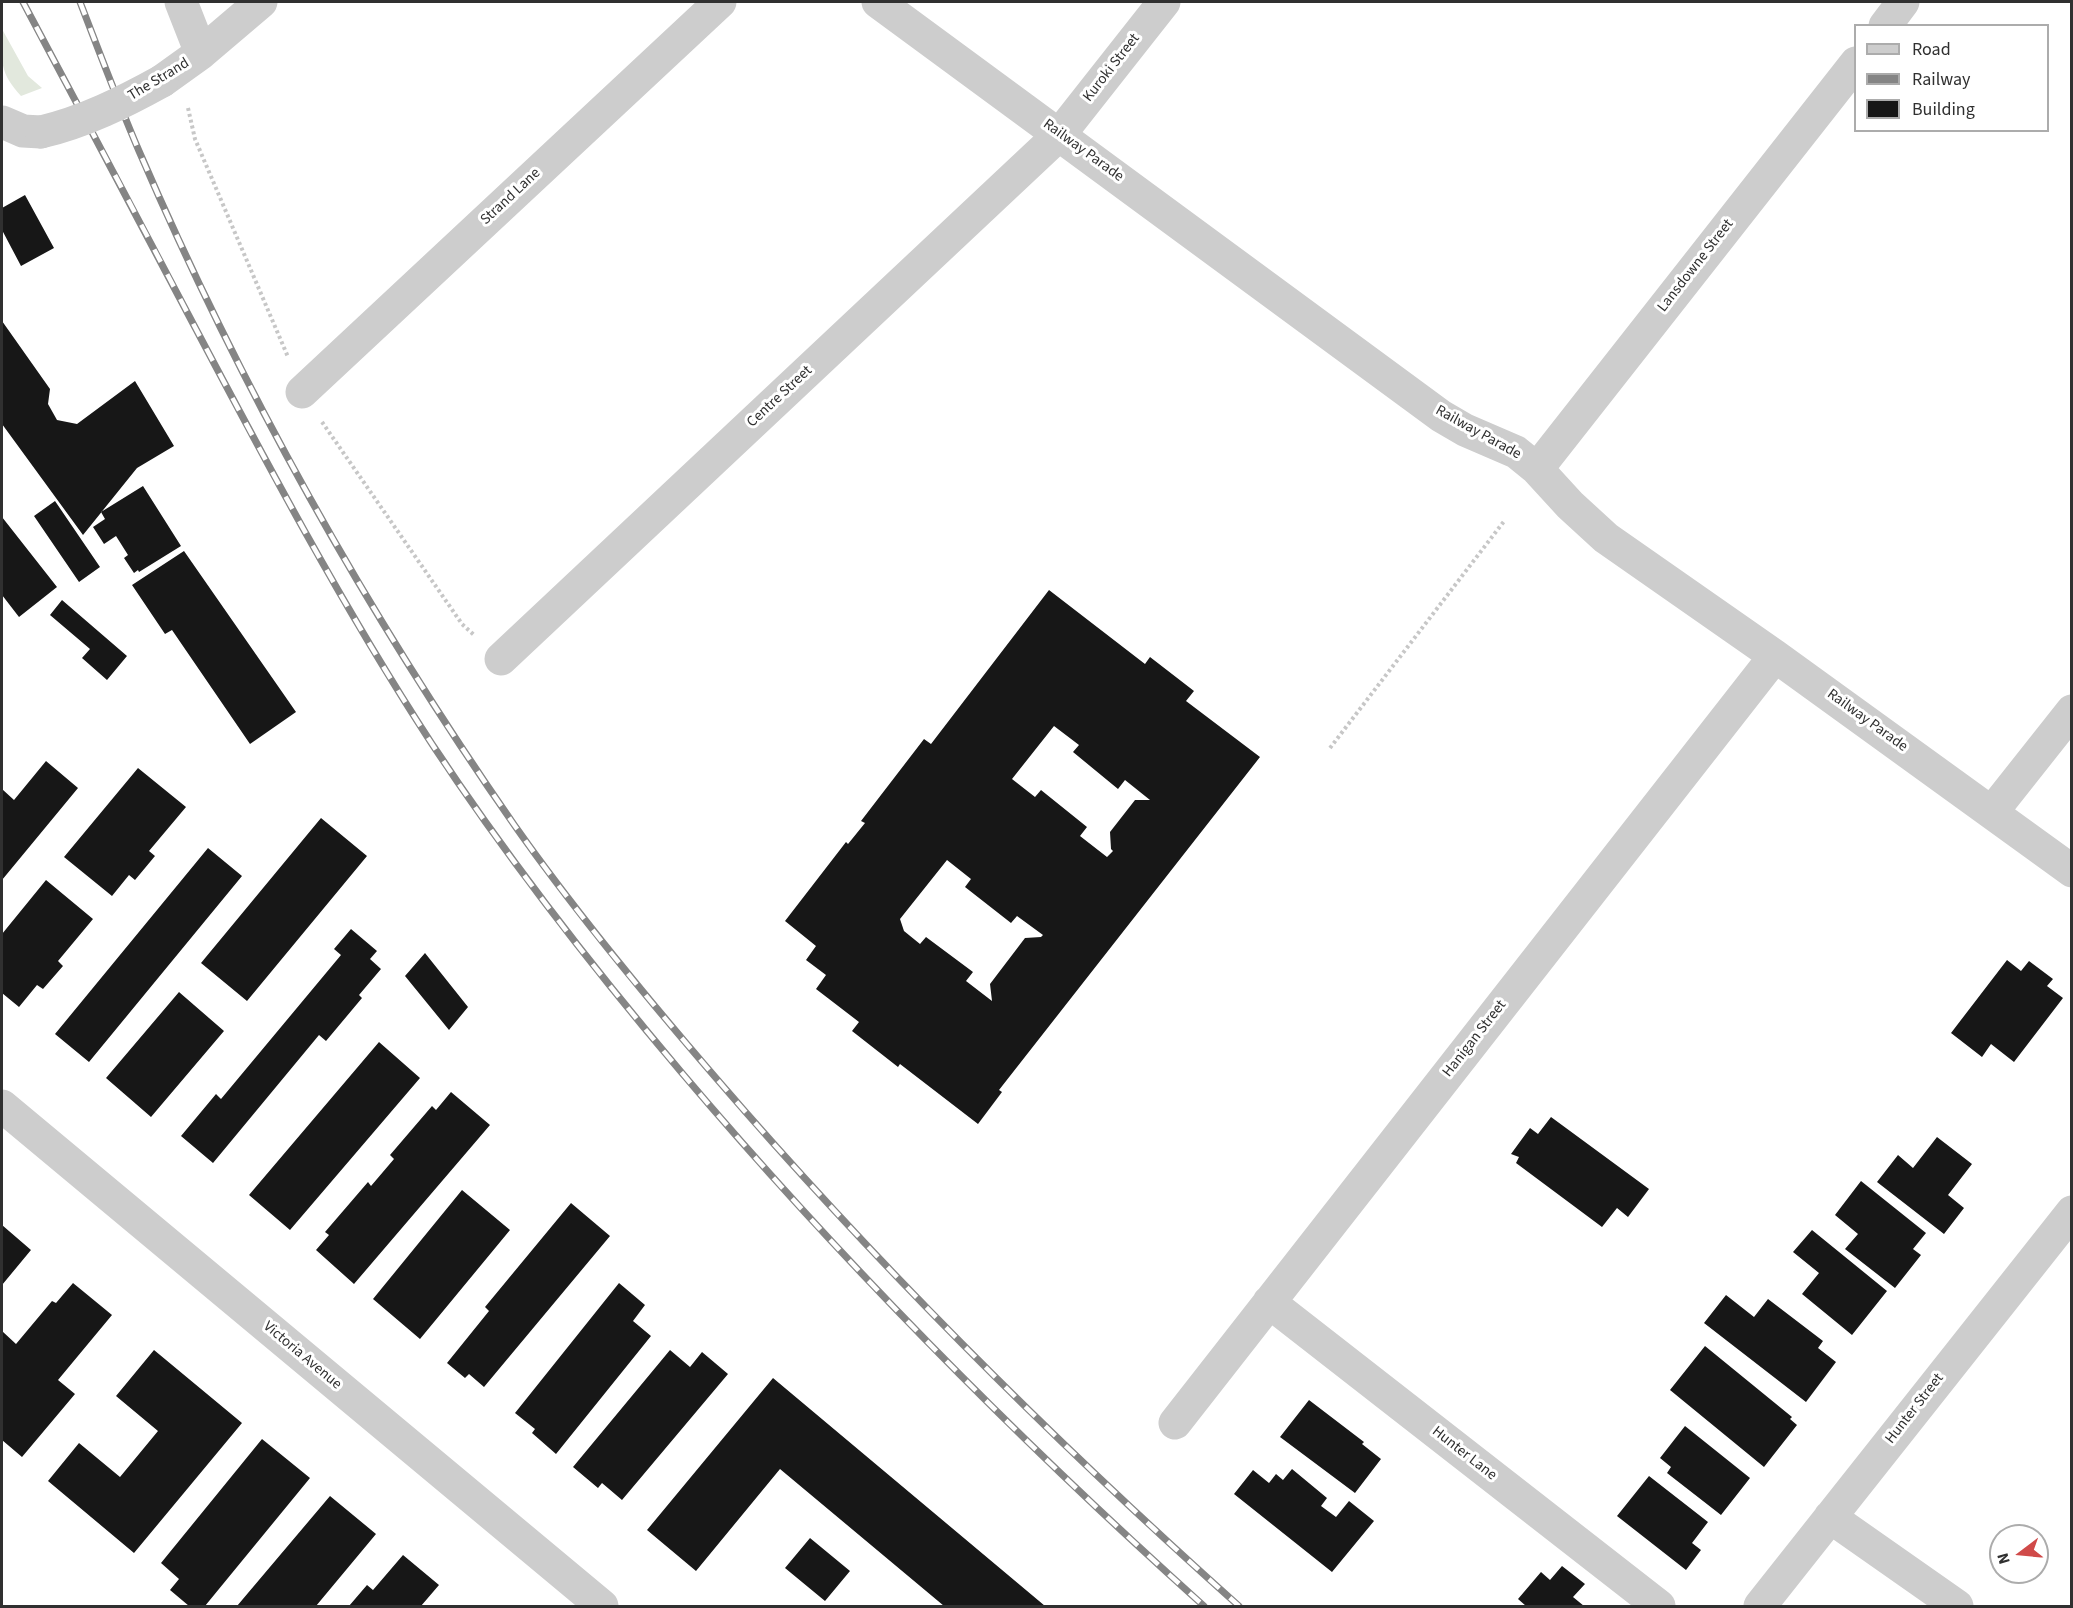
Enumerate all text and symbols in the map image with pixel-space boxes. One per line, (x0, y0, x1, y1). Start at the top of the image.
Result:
legend (1854, 24, 2049, 132)
street label: Kuroki Street (1080, 30, 1144, 106)
text: Road (1912, 37, 1951, 62)
street label: The Strand (125, 55, 193, 105)
text: Railway (1912, 67, 1971, 92)
text: Building (1912, 97, 1975, 122)
street label: Railway Parade (1039, 116, 1127, 186)
street label: Strand Lane (477, 165, 545, 229)
street label: Lansdowne Street (1654, 216, 1738, 316)
street label: Centre Street (744, 362, 816, 432)
street label: Railway Parade (1432, 402, 1524, 464)
street label: Railway Parade (1823, 686, 1911, 756)
street label: Hanigan Street (1439, 997, 1511, 1081)
street label: Victoria Avenue (259, 1318, 345, 1394)
street label: Hunter Street (1882, 1370, 1948, 1448)
street label: Hunter Lane (1428, 1423, 1500, 1485)
north arrow (1989, 1524, 2049, 1584)
text: N (1992, 1550, 2016, 1567)

